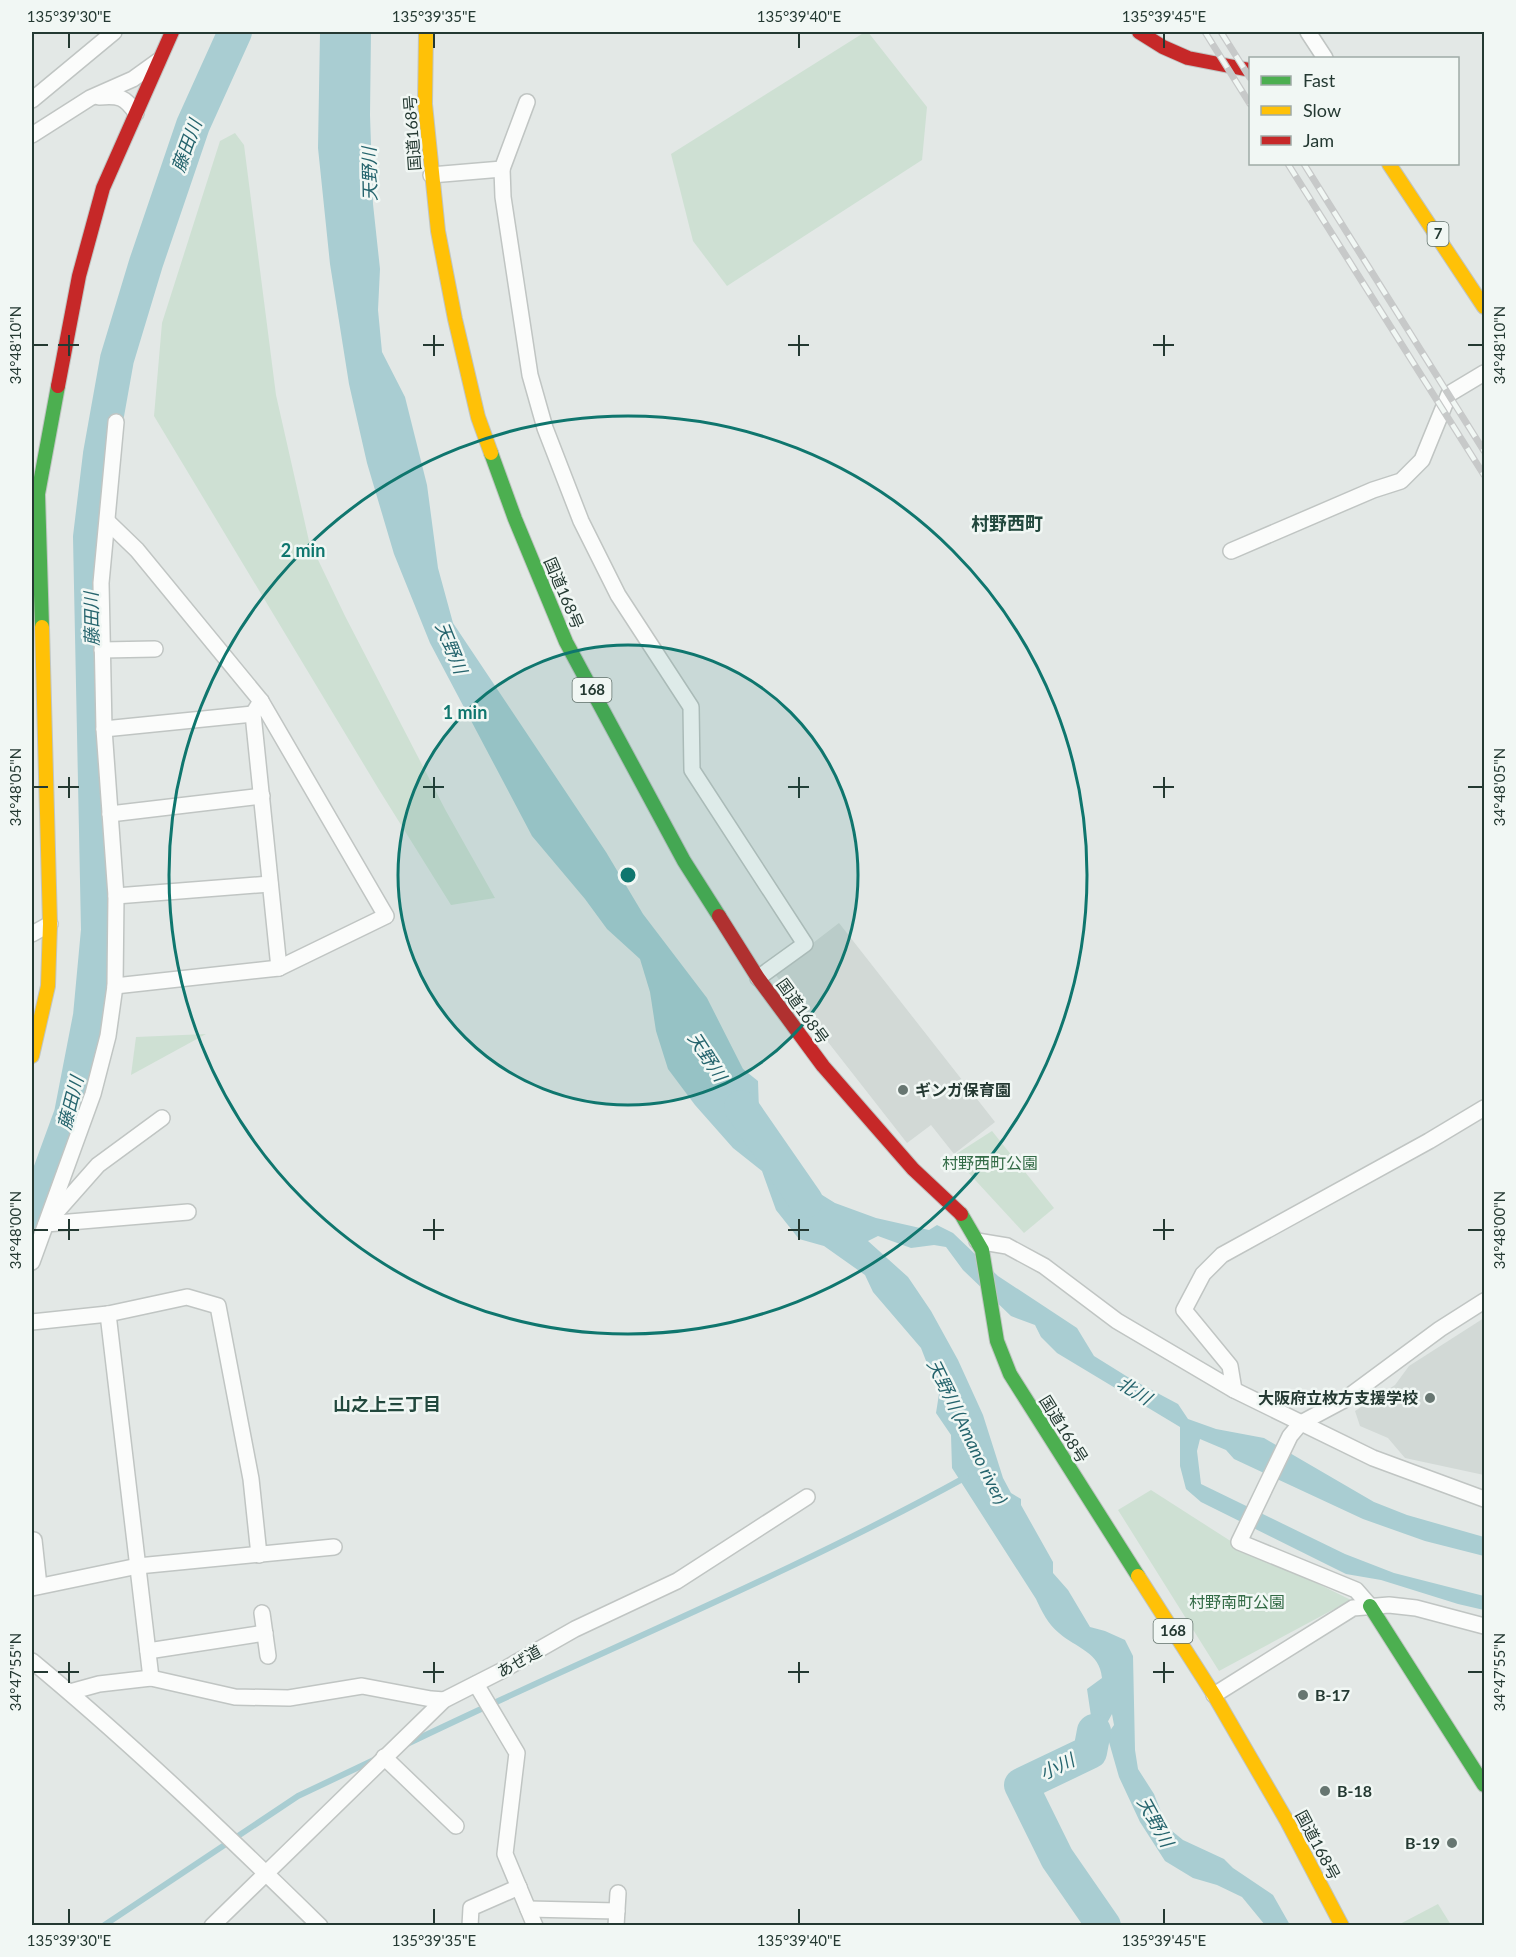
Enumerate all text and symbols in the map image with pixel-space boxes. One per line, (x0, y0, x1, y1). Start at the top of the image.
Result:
text: 135°39'30"E (27, 7, 111, 25)
text: 135°39'35"E (392, 7, 476, 25)
text: 135°39'40"E (757, 7, 841, 25)
text: 135°39'45"E (1122, 7, 1206, 25)
legend (1249, 57, 1459, 165)
text: Fast (1303, 69, 1336, 91)
street label: 国道168号 (399, 95, 424, 172)
text: Slow (1303, 99, 1341, 121)
water label: 藤田川 (166, 115, 206, 175)
text: Jam (1303, 129, 1334, 151)
water label: 天野川 (357, 145, 380, 201)
road number: 7 (1428, 222, 1448, 246)
text: 34°48'10"N (6, 306, 24, 384)
text: 34°48'10"N (1490, 306, 1508, 384)
district label: 村野西町 (971, 512, 1043, 534)
text: 2 min (281, 539, 325, 561)
street label: 国道168号 (541, 554, 588, 631)
water label: 藤田川 (79, 590, 102, 646)
water label: 天野川 (432, 618, 473, 679)
road number: 168 (572, 678, 612, 702)
text: 1 min (443, 701, 487, 723)
text: 34°48'05"N (6, 748, 24, 826)
text: 34°48'05"N (1490, 748, 1508, 826)
centre of rings (618, 865, 638, 885)
street label: 国道168号 (773, 974, 833, 1047)
water label: 天野川 (684, 1028, 733, 1087)
water label: 藤田川 (53, 1072, 88, 1132)
place label: ギンガ保育園 (915, 1080, 1011, 1099)
marker: ギンガ保育園 (896, 1083, 910, 1097)
park label: 村野西町公園 (942, 1153, 1038, 1172)
text: 34°48'00"N (6, 1191, 24, 1269)
text: 34°48'00"N (1490, 1191, 1508, 1269)
water label: 天野川 (Amano river) (923, 1355, 1013, 1508)
water label: 北川 (1113, 1371, 1157, 1410)
place label: 大阪府立枚方支援学校 (1258, 1388, 1418, 1407)
marker: 大阪府立枚方支援学校 (1423, 1391, 1437, 1405)
street label: 国道168号 (1036, 1392, 1093, 1466)
district label: 山之上三丁目 (333, 1393, 441, 1415)
park label: 村野南町公園 (1189, 1592, 1285, 1611)
road number: 168 (1154, 1619, 1192, 1643)
text: 34°47'55"N (6, 1633, 24, 1711)
text: 34°47'55"N (1490, 1633, 1508, 1711)
street label: あぜ道 (493, 1641, 544, 1681)
place label: B-17 (1315, 1685, 1350, 1704)
marker: B-17 (1296, 1688, 1310, 1702)
water label: 小川 (1036, 1747, 1079, 1784)
place label: B-18 (1337, 1781, 1372, 1800)
marker: B-18 (1318, 1784, 1332, 1798)
water label: 天野川 (1133, 1793, 1180, 1852)
street label: 国道168号 (1292, 1807, 1345, 1883)
place label: B-19 (1405, 1833, 1440, 1852)
marker: B-19 (1445, 1836, 1459, 1850)
text: 135°39'30"E (27, 1931, 111, 1949)
text: 135°39'35"E (392, 1931, 476, 1949)
text: 135°39'40"E (757, 1931, 841, 1949)
text: 135°39'45"E (1122, 1931, 1206, 1949)

